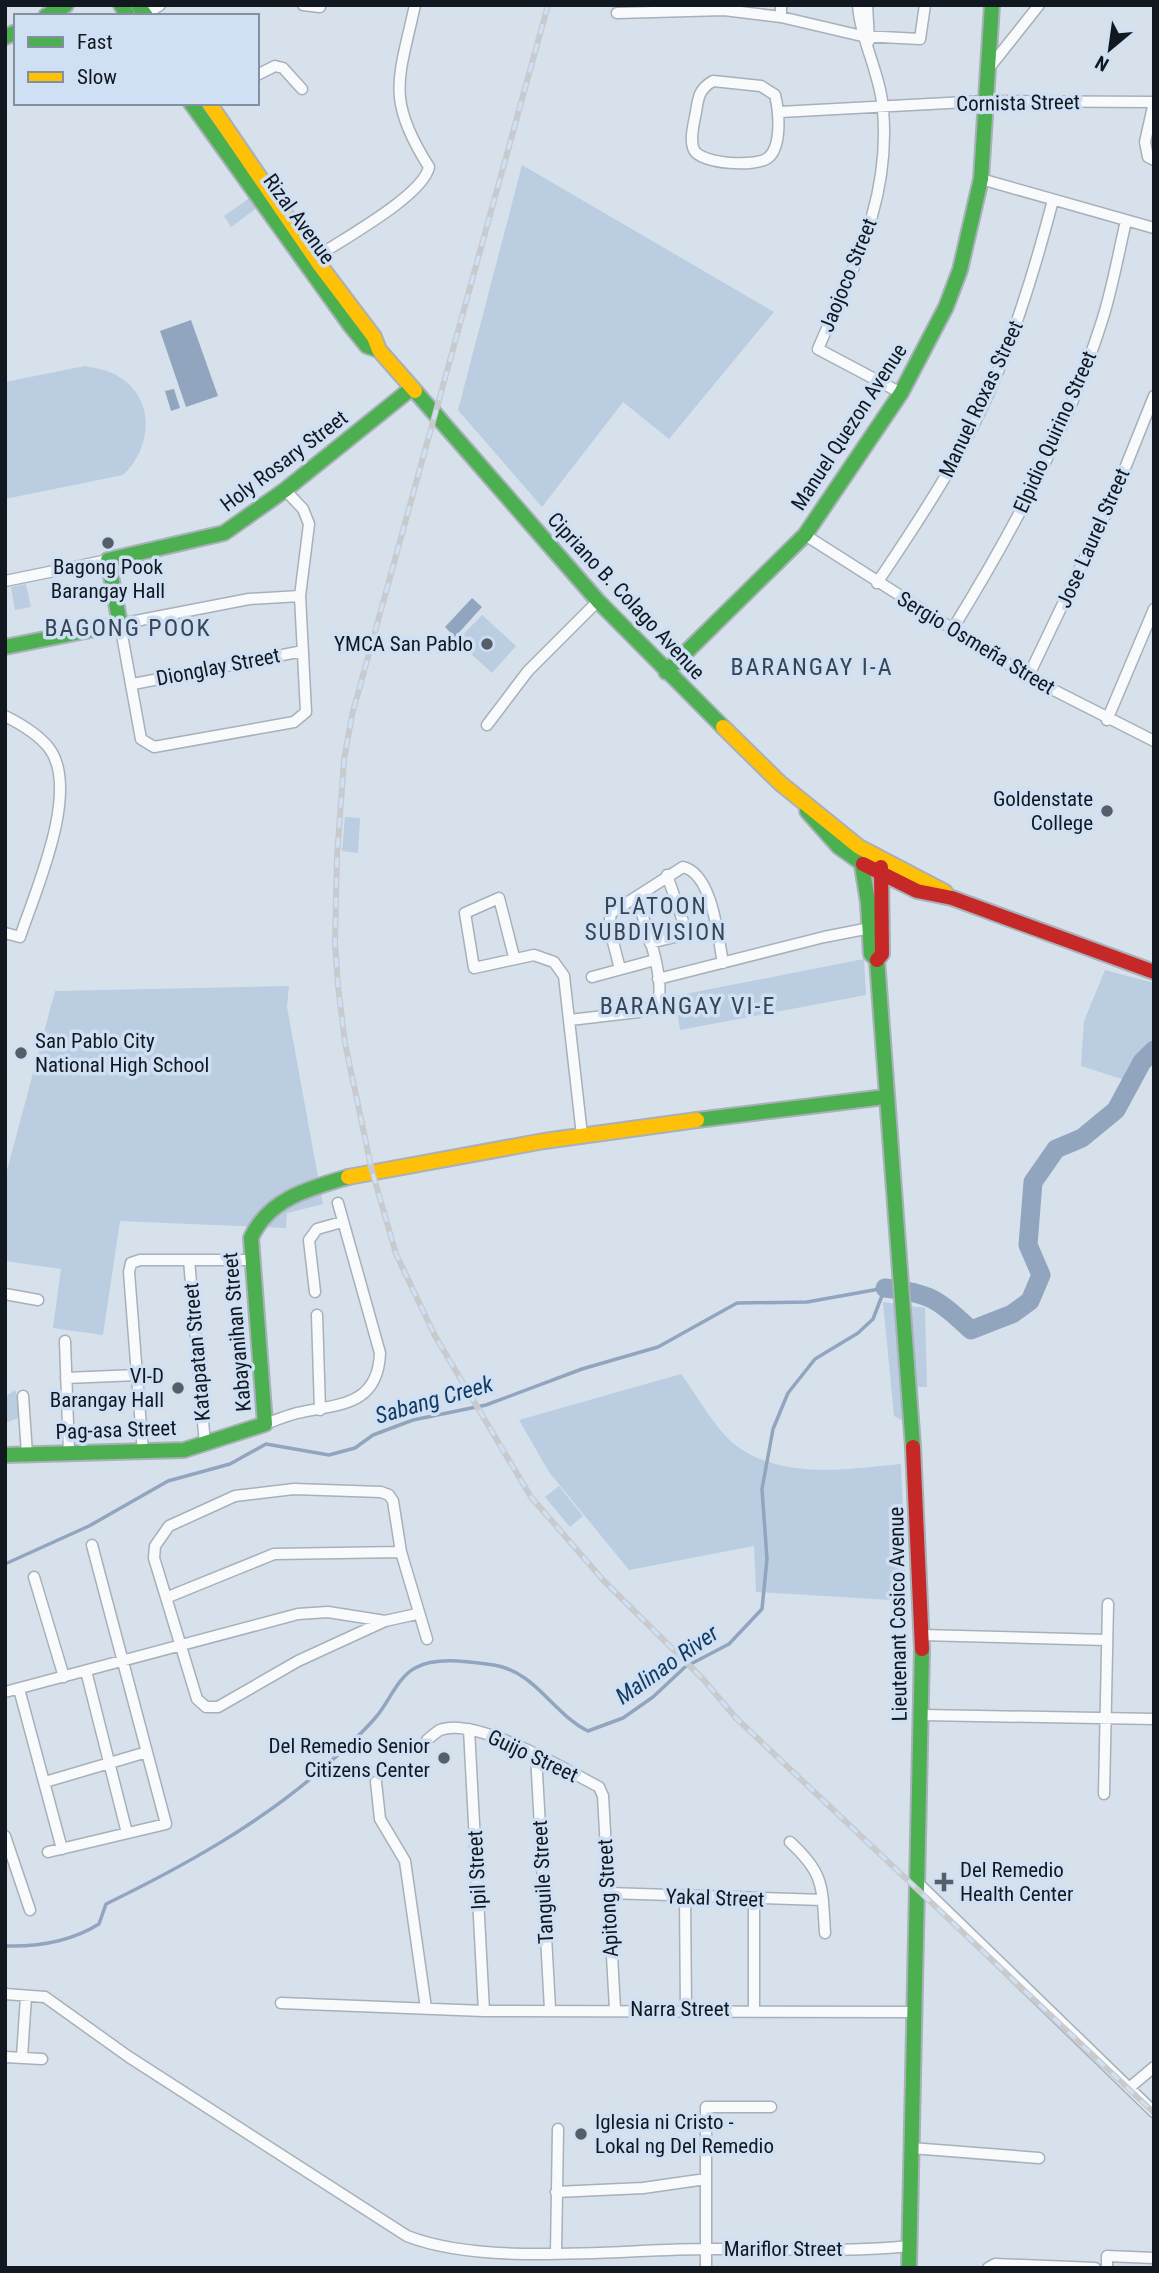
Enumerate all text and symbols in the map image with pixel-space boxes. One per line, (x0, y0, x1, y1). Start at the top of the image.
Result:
legend (14, 14, 259, 105)
north arrow (1075, 14, 1145, 84)
text: Fast (77, 30, 113, 54)
text: N (1091, 51, 1113, 76)
text: Slow (77, 65, 117, 89)
street label: Cornista Street (956, 90, 1080, 116)
street label: Rizal Avenue (258, 169, 340, 269)
street label: Jaojoco Street (814, 215, 882, 335)
street label: Manuel Roxas Street (934, 317, 1028, 481)
street label: Manuel Quezon Avenue (786, 339, 912, 515)
street label: Elpidio Quirino Street (1009, 347, 1101, 517)
street label: Holy Rosary Street (216, 405, 352, 517)
street label: Jose Laurel Street (1052, 465, 1134, 611)
street label: Cipriano B. Colago Avenue (542, 508, 710, 684)
marker: Bagong Pook Barangay Hall (100, 535, 116, 551)
place label: Bagong Pook Barangay Hall (51, 555, 165, 603)
street label: Sergio Osmeña Street (893, 586, 1059, 700)
district label: BAGONG POOK (44, 614, 212, 642)
place label: YMCA San Pablo (334, 632, 473, 656)
marker: YMCA San Pablo (479, 636, 495, 652)
street label: Dionglay Street (154, 643, 282, 691)
district label: BARANGAY I-A (730, 653, 894, 681)
place label: Goldenstate College (993, 787, 1093, 835)
marker: Goldenstate College (1099, 803, 1115, 819)
district label: PLATOON SUBDIVISION (585, 893, 727, 946)
district label: BARANGAY VI-E (600, 992, 776, 1020)
place label: San Pablo City National High School (35, 1029, 209, 1077)
marker: San Pablo City National High School (13, 1045, 29, 1061)
street label: Kabayanihan Street (218, 1251, 256, 1413)
street label: Katapatan Street (179, 1282, 215, 1422)
place label: VI-D Barangay Hall (50, 1364, 164, 1412)
water label: Sabang Creek (372, 1370, 497, 1430)
marker: VI-D Barangay Hall (170, 1380, 186, 1396)
street label: Pag-asa Street (55, 1416, 177, 1444)
street label: Lieutenant Cosico Avenue (884, 1506, 912, 1722)
water label: Malinao River (610, 1619, 725, 1710)
street label: Guijo Street (484, 1725, 582, 1787)
place label: Del Remedio Senior Citizens Center (269, 1734, 430, 1782)
marker: Del Remedio Senior Citizens Center (436, 1750, 452, 1766)
street label: Tanguile Street (528, 1819, 558, 1945)
street label: Ipil Street (463, 1830, 491, 1910)
street label: Apitong Street (593, 1838, 623, 1958)
place label: Del Remedio Health Center (960, 1858, 1073, 1906)
marker: Del Remedio Health Center (934, 1872, 954, 1892)
street label: Yakal Street (665, 1884, 765, 1912)
street label: Narra Street (630, 1997, 730, 2021)
place label: Iglesia ni Cristo - Lokal ng Del Remedio (595, 2110, 774, 2158)
marker: Iglesia ni Cristo - Lokal ng Del Remedio (573, 2126, 589, 2142)
street label: Mariflor Street (724, 2237, 842, 2261)

